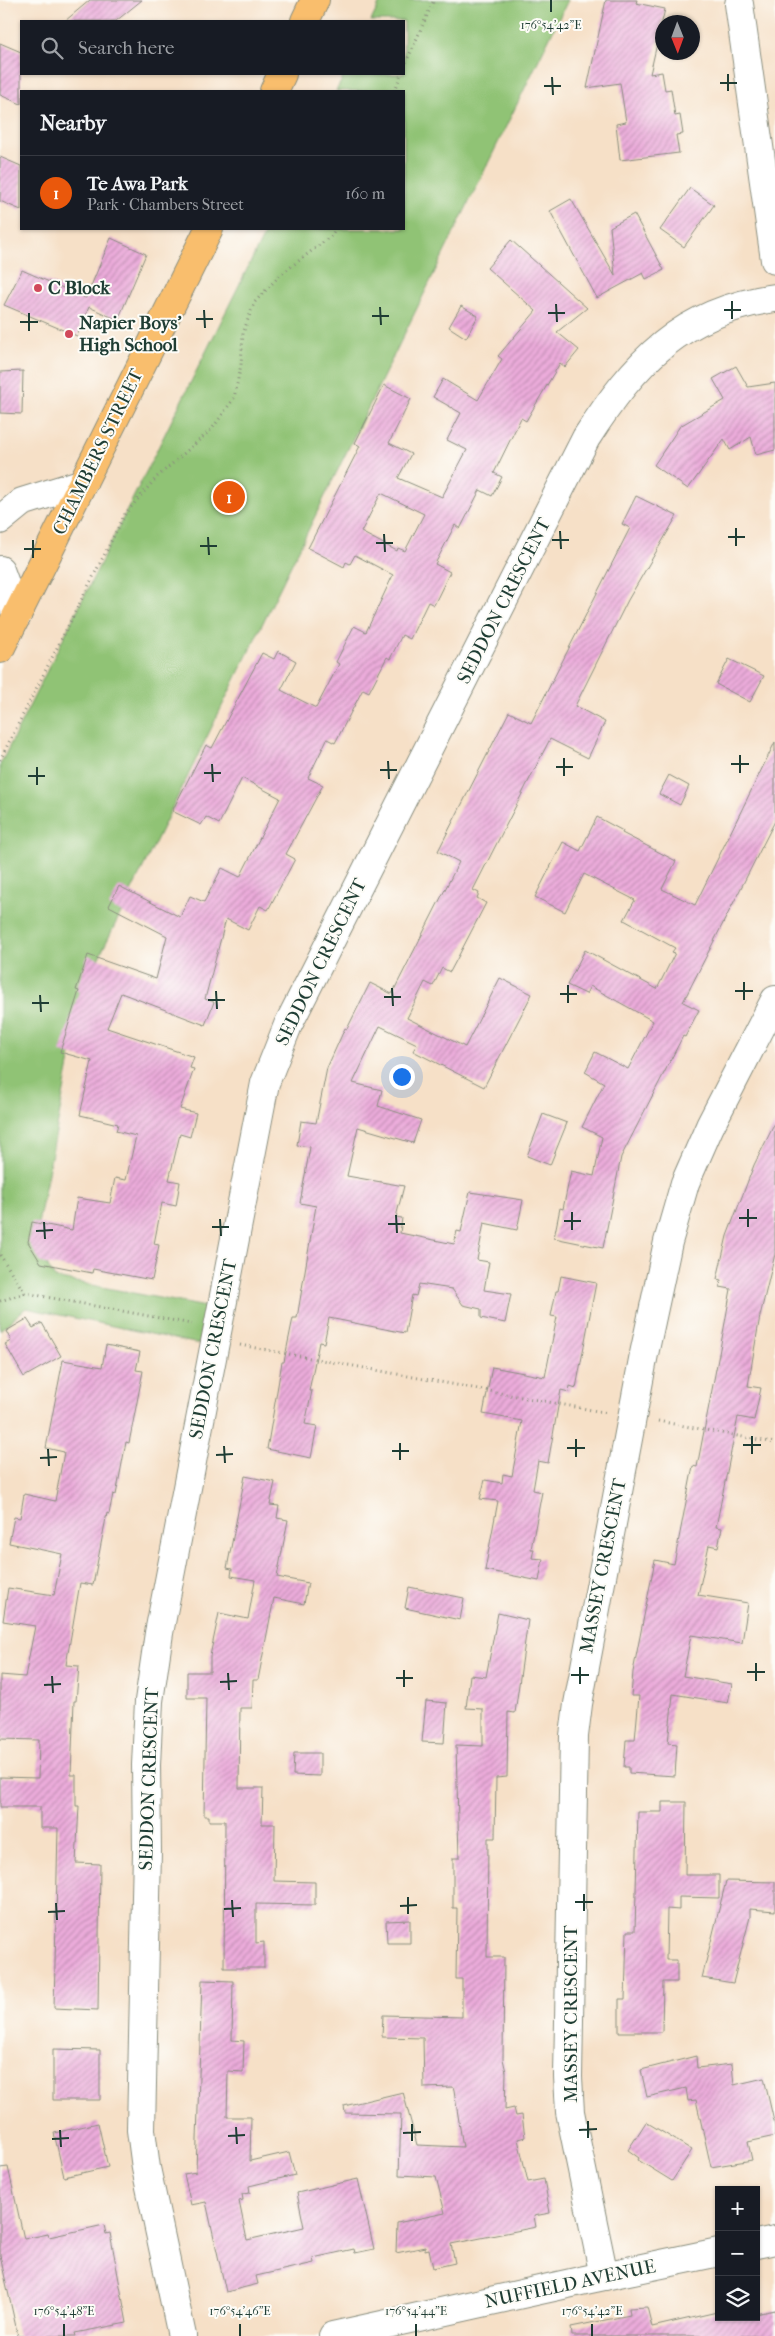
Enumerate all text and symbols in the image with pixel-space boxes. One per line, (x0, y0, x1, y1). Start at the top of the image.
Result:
north arrow (655, 15, 700, 60)
text: 176°54'42"E (520, 18, 582, 32)
search box (20, 20, 405, 75)
icon: search (38, 34, 66, 62)
text: Search here (78, 37, 174, 59)
text: Nearby (40, 111, 106, 135)
text: Te Awa Park (87, 173, 188, 195)
text: 1 (53, 184, 59, 203)
text: 160 m (345, 184, 385, 203)
text: Park · Chambers Street (87, 195, 244, 214)
place label: C Block (48, 277, 111, 299)
marker: C Block (32, 282, 44, 294)
place label: Napier Boys' High School (79, 312, 182, 356)
marker: Napier Boys' High School (63, 328, 75, 340)
street label: CHAMBERS STREET (48, 365, 148, 538)
pin: 1 (213, 478, 245, 516)
street label: SEDDON CRESCENT (453, 514, 555, 688)
street label: SEDDON CRESCENT (271, 875, 371, 1049)
your location (389, 1064, 415, 1090)
street label: SEDDON CRESCENT (185, 1257, 241, 1441)
street label: MASSEY CRESCENT (575, 1477, 631, 1655)
street label: SEDDON CRESCENT (135, 1687, 163, 1871)
street label: MASSEY CRESCENT (560, 1925, 582, 2103)
map controls (715, 2186, 760, 2321)
button: + (715, 2186, 760, 2231)
button: − (715, 2231, 760, 2276)
street label: NUFFIELD AVENUE (482, 2255, 658, 2313)
button: layers (715, 2276, 760, 2321)
text: 176°54'48"E (34, 2304, 94, 2318)
text: 176°54'46"E (209, 2304, 271, 2318)
text: 176°54'44"E (385, 2304, 447, 2318)
text: 176°54'42"E (561, 2304, 623, 2318)

